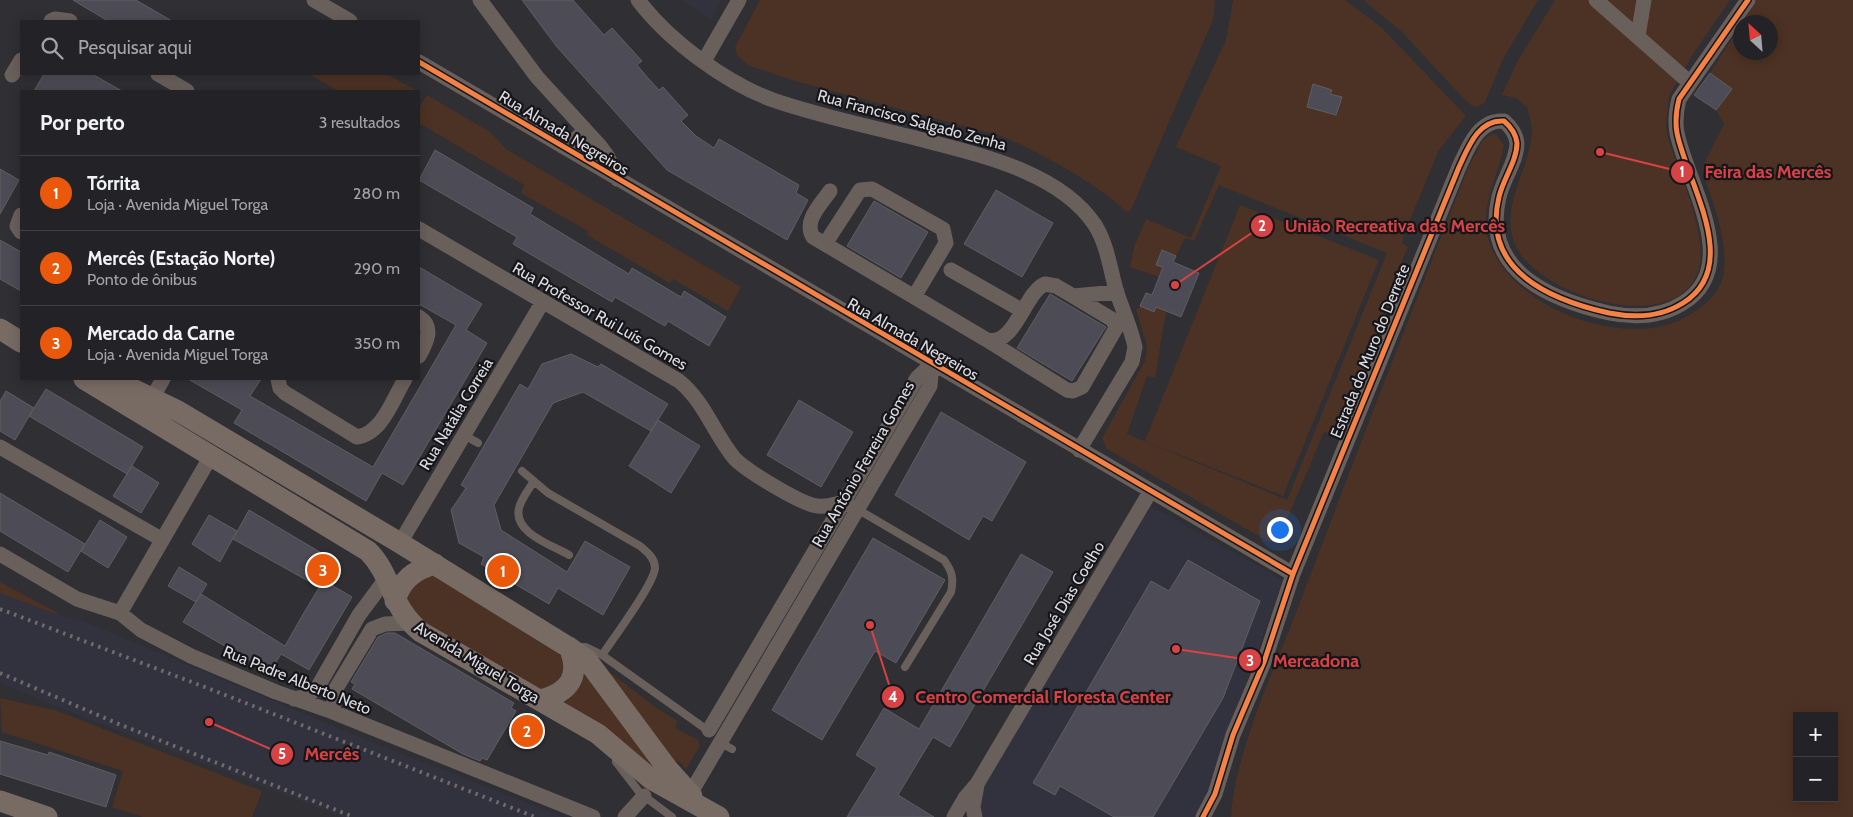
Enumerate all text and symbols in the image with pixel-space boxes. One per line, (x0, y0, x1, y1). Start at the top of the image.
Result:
north arrow (1733, 15, 1778, 60)
search box (20, 20, 420, 75)
icon: search (38, 34, 66, 62)
text: Pesquisar aqui (78, 36, 192, 59)
street label: Rua Francisco Salgado Zenha (816, 86, 1009, 154)
street label: Rua Almada Negreiros (495, 87, 633, 180)
text: Por perto (40, 110, 125, 135)
text: 3 resultados (319, 113, 400, 132)
callout: Feira das Mercês (1670, 155, 1842, 188)
text: Feira das Mercês (1705, 161, 1832, 183)
text: 1 (1679, 163, 1685, 181)
text: Tórrita (87, 172, 140, 195)
text: 1 (53, 184, 59, 203)
text: 280 m (353, 184, 400, 203)
text: Loja · Avenida Miguel Torga (87, 195, 268, 214)
callout: União Recreativa das Mercês (1250, 210, 1515, 243)
text: União Recreativa das Mercês (1285, 215, 1506, 237)
text: 2 (1258, 217, 1266, 235)
text: Mercês (Estação Norte) (87, 247, 276, 270)
street label: Rua Professor Rui Luís Gomes (509, 258, 691, 374)
text: 2 (52, 259, 60, 278)
text: 290 m (354, 259, 400, 278)
street label: Estrada do Muro do Derrete (1326, 261, 1414, 441)
text: Ponto de ônibus (87, 270, 197, 289)
street label: Rua Almada Negreiros (844, 294, 982, 385)
text: Mercado da Carne (87, 322, 235, 345)
text: 3 (52, 334, 60, 353)
text: 350 m (354, 334, 400, 353)
text: Loja · Avenida Miguel Torga (87, 345, 268, 364)
street label: Rua Natália Correia (415, 354, 497, 473)
street label: Rua António Ferreira Gomes (808, 377, 919, 550)
your location (1267, 517, 1293, 543)
street label: Rua José Dias Coelho (1020, 538, 1109, 668)
pin: 3 (307, 551, 339, 589)
pin: 1 (487, 552, 519, 590)
street label: Avenida Miguel Torga (411, 617, 543, 707)
street label: Rua Padre Alberto Neto (220, 642, 374, 718)
callout: Mercadona (1238, 644, 1369, 677)
text: Mercadona (1273, 650, 1359, 672)
text: 3 (1246, 652, 1254, 670)
callout: Centro Comercial Floresta Center (880, 680, 1181, 713)
text: Centro Comercial Floresta Center (915, 686, 1171, 708)
text: 4 (888, 688, 898, 706)
pin: 2 (511, 712, 543, 750)
map controls (1793, 712, 1838, 802)
button: + (1793, 712, 1838, 757)
callout: Mercês (270, 737, 370, 770)
text: Mercês (305, 743, 360, 765)
text: 5 (278, 745, 286, 763)
button: − (1793, 757, 1838, 802)

